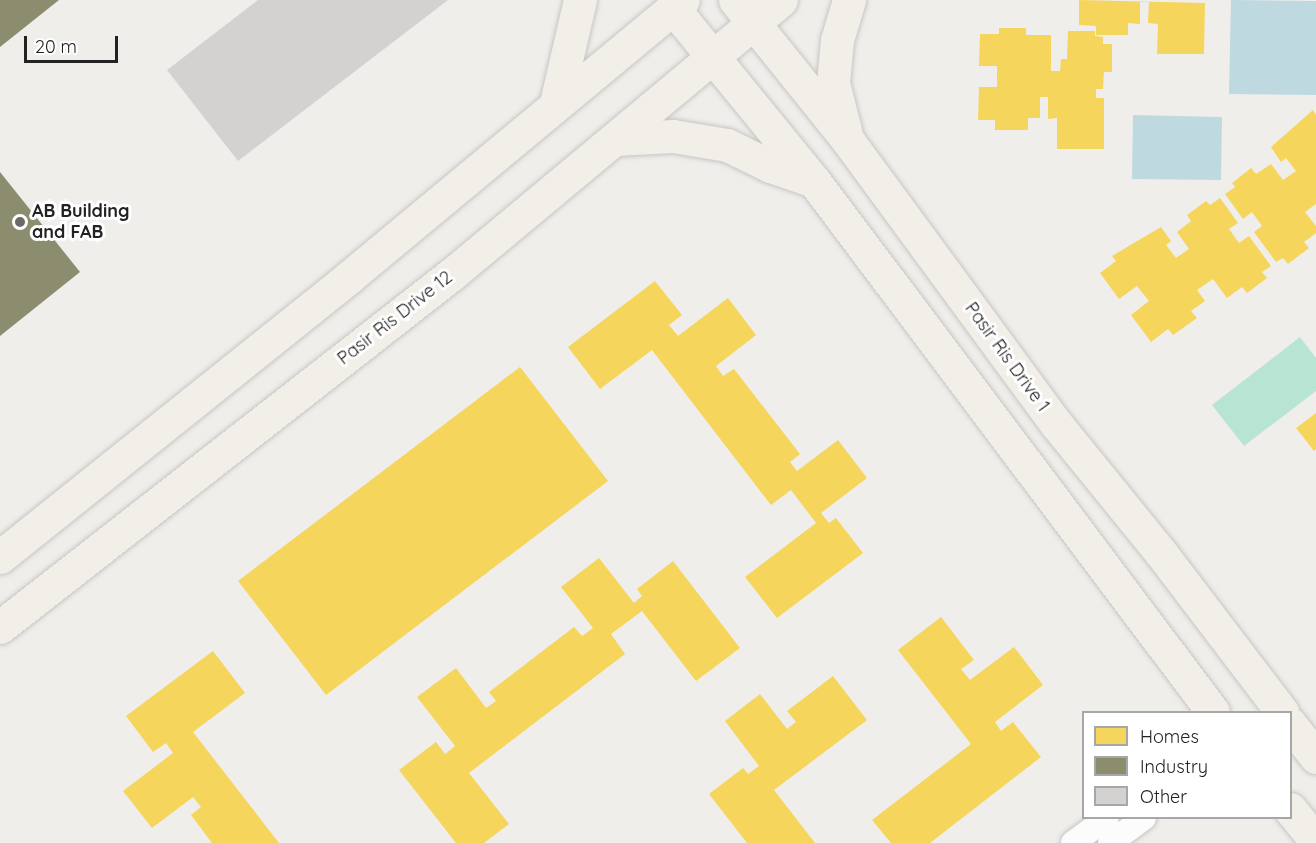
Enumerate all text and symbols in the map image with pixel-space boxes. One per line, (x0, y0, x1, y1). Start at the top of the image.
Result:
scale bar (27, 24, 122, 62)
text: 20 m (35, 35, 77, 58)
place label: AB Building and FAB (32, 201, 129, 244)
marker: AB Building and FAB (13, 215, 27, 229)
street label: Pasir Ris Drive 12 (333, 266, 457, 370)
street label: Pasir Ris Drive 1 (960, 298, 1054, 416)
legend (1082, 711, 1292, 819)
text: Homes (1140, 725, 1199, 748)
text: Industry (1140, 755, 1208, 778)
text: Other (1140, 785, 1187, 808)

